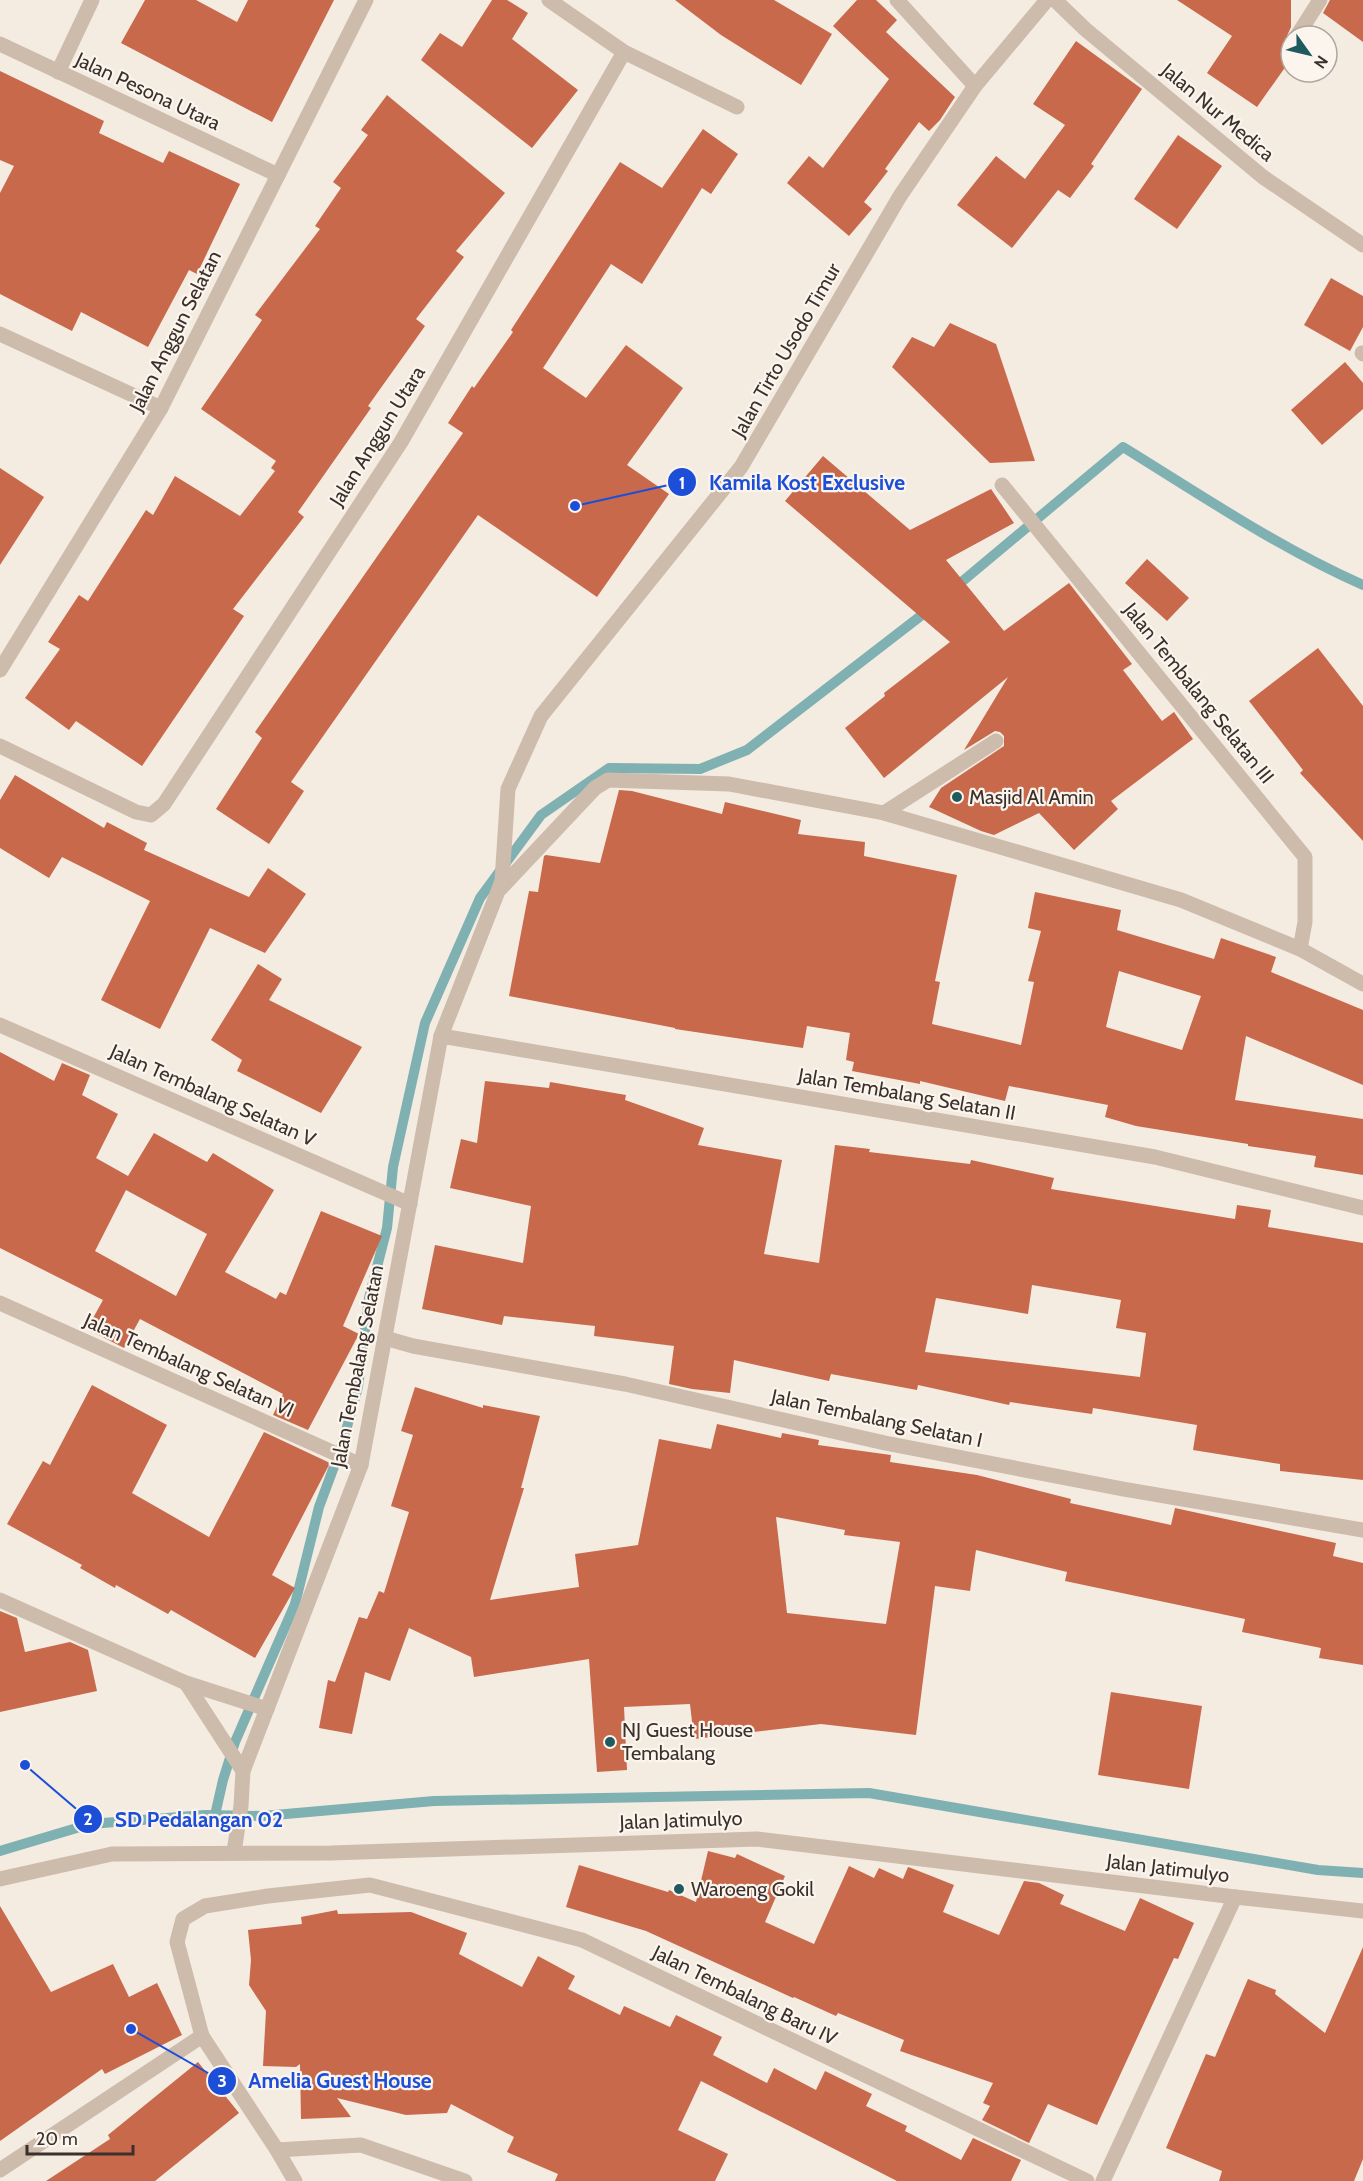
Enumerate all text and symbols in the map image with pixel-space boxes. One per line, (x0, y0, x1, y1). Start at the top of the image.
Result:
north arrow (1279, 24, 1339, 84)
street label: Jalan Pesona Utara (71, 47, 225, 135)
text: N (1310, 52, 1332, 72)
street label: Jalan Nur Medica (1156, 57, 1280, 166)
street label: Jalan Anggun Selatan (124, 246, 226, 416)
street label: Jalan Tirto Usodo Timur (726, 258, 846, 442)
street label: Jalan Anggun Utara (324, 361, 430, 511)
callout: Kamila Kost Exclusive (667, 463, 917, 502)
text: Kamila Kost Exclusive (709, 470, 905, 495)
text: 1 (679, 472, 685, 494)
street label: Jalan Tembalang Selatan III (1118, 597, 1279, 788)
place label: Masjid Al Amin (969, 785, 1094, 809)
marker: Masjid Al Amin (950, 790, 964, 804)
street label: Jalan Tembalang Selatan V (106, 1038, 320, 1151)
street label: Jalan Tembalang Selatan II (795, 1063, 1018, 1125)
street label: Jalan Tembalang Selatan (325, 1263, 388, 1470)
street label: Jalan Tembalang Selatan VI (79, 1307, 298, 1422)
street label: Jalan Tembalang Selatan I (768, 1384, 985, 1452)
place label: NJ Guest House Tembalang (622, 1718, 753, 1765)
marker: NJ Guest House Tembalang (603, 1735, 617, 1749)
callout: SD Pedalangan 02 (73, 1800, 296, 1839)
street label: Jalan Jatimulyo (618, 1806, 743, 1834)
text: SD Pedalangan 02 (115, 1807, 283, 1832)
text: 2 (83, 1808, 93, 1830)
street label: Jalan Jatimulyo (1104, 1848, 1231, 1887)
place label: Waroeng Gokil (691, 1877, 814, 1901)
marker: Waroeng Gokil (672, 1882, 686, 1896)
street label: Jalan Tembalang Baru IV (648, 1939, 842, 2050)
callout: Amelia Guest House (207, 2061, 444, 2100)
text: Amelia Guest House (248, 2068, 432, 2093)
text: 3 (217, 2070, 227, 2092)
scale bar (27, 2118, 134, 2156)
text: 20 m (36, 2128, 78, 2150)

